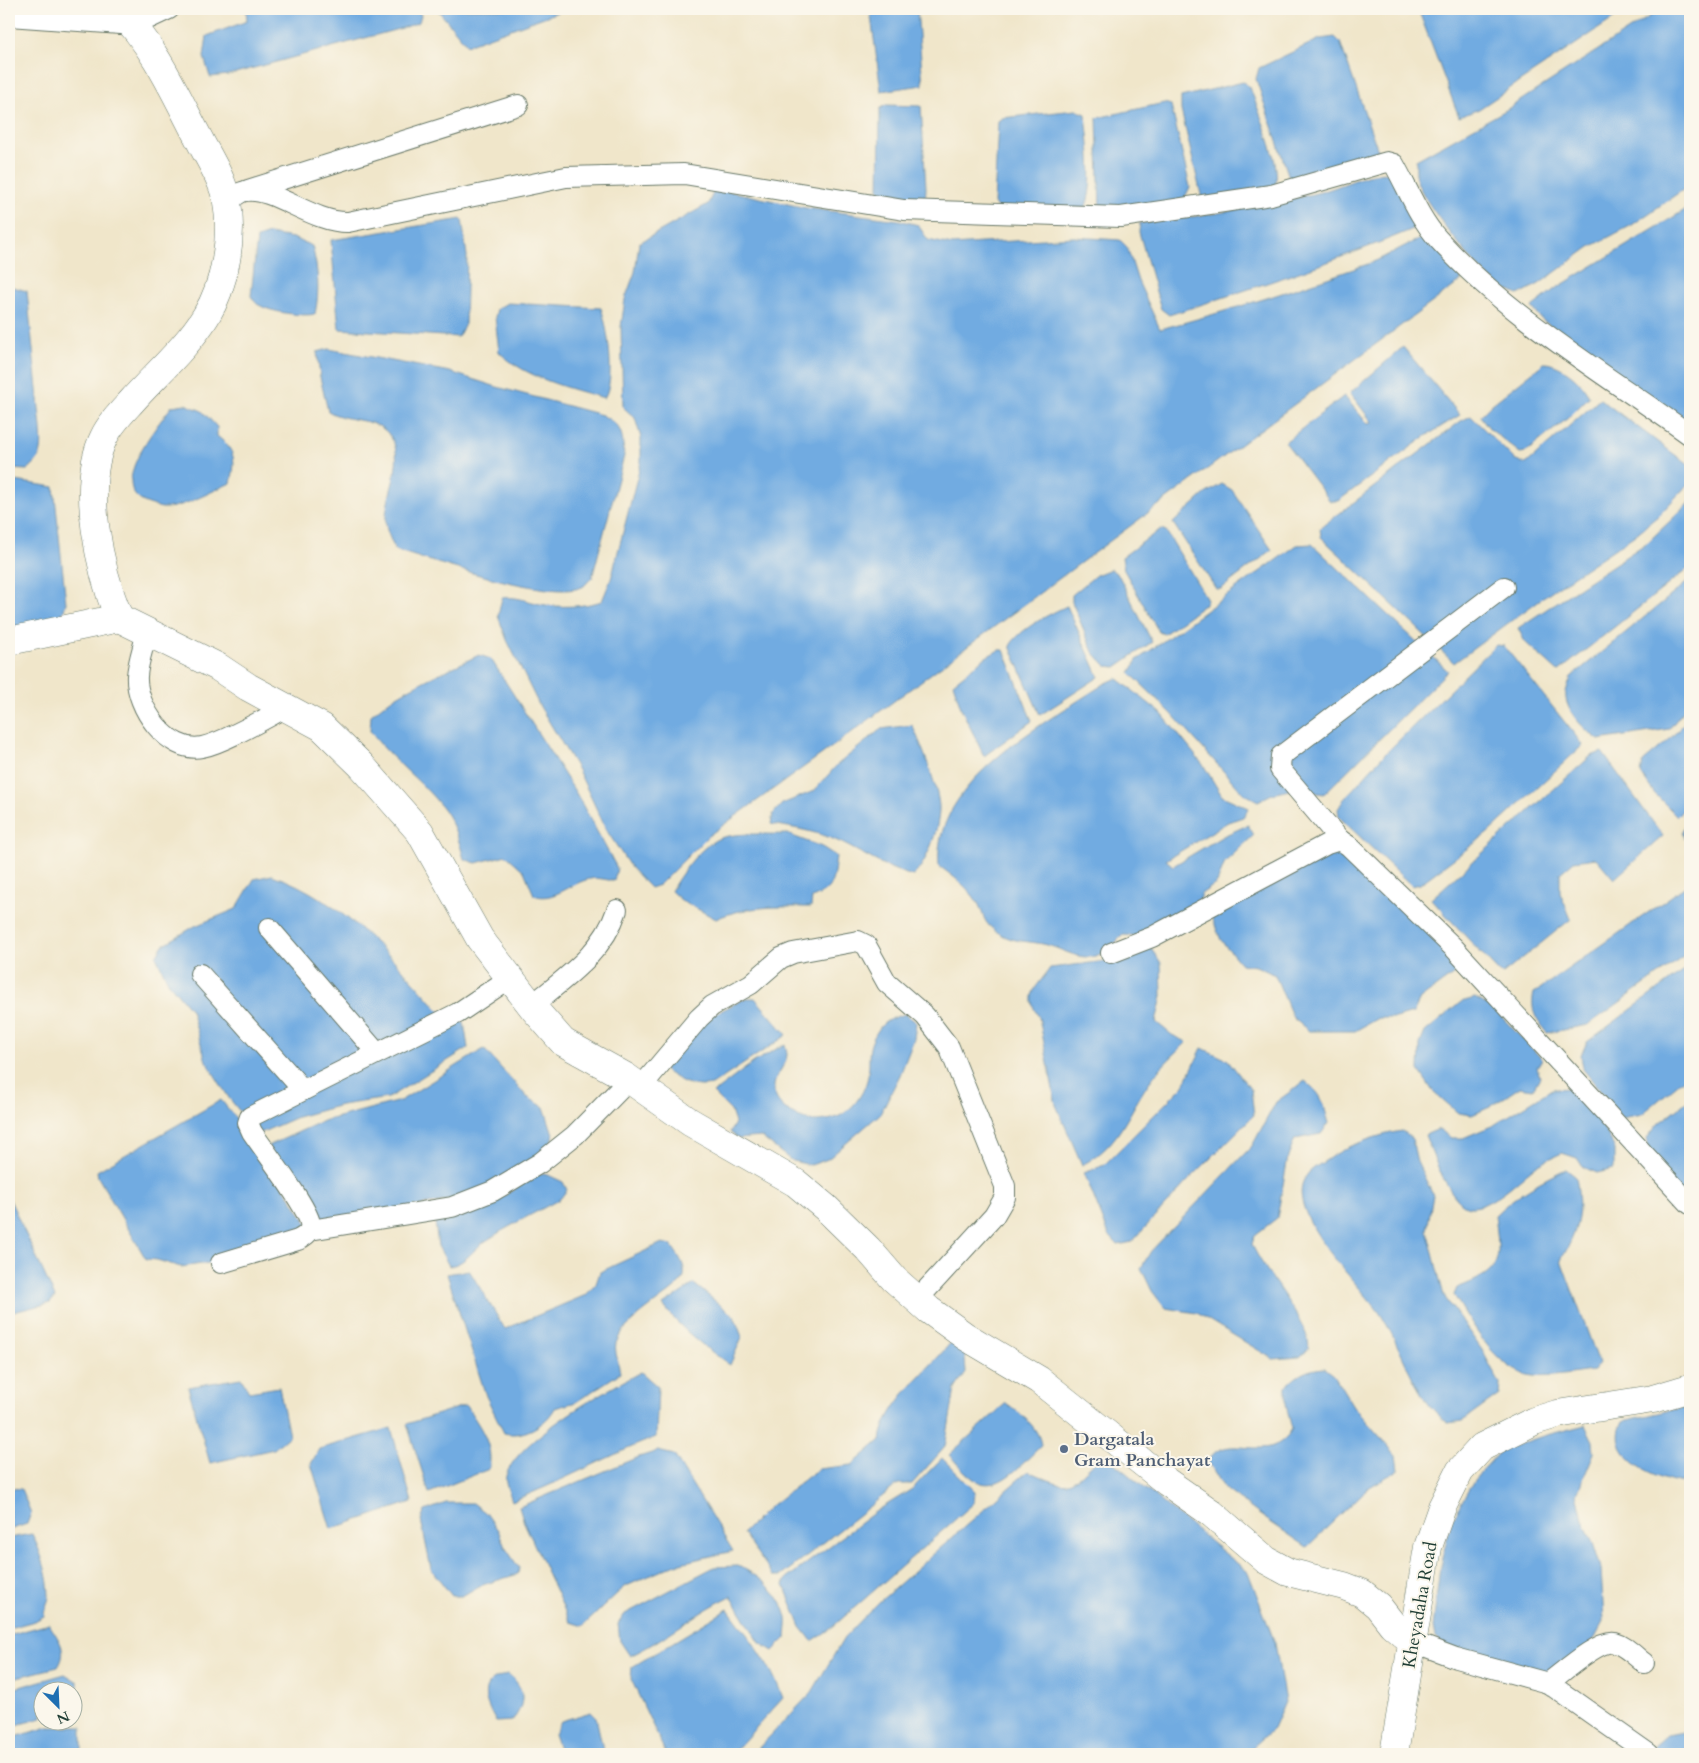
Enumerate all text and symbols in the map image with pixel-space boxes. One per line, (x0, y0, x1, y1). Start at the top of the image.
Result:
place label: Dargatala Gram Panchayat (1074, 1427, 1211, 1473)
marker: Dargatala Gram Panchayat (1058, 1443, 1070, 1455)
street label: Kheyadaha Road (1397, 1539, 1444, 1670)
north arrow (32, 1680, 82, 1730)
text: N (54, 1706, 73, 1729)

